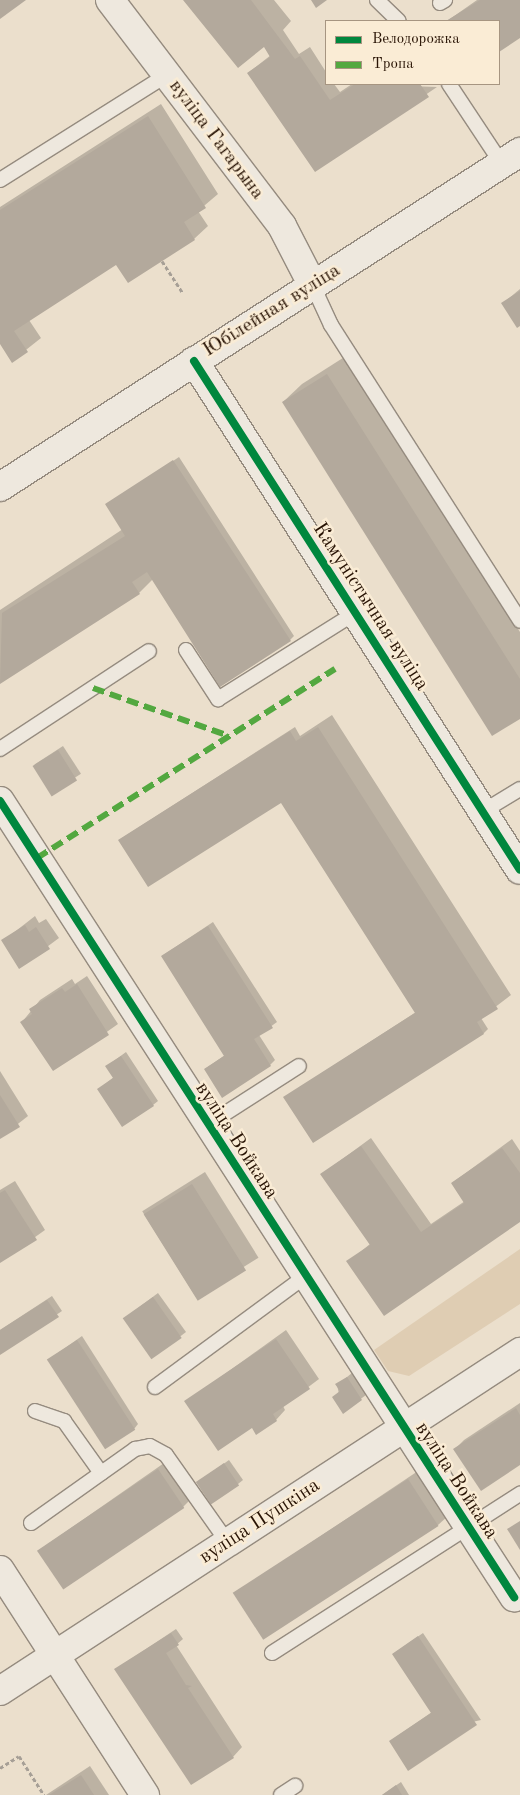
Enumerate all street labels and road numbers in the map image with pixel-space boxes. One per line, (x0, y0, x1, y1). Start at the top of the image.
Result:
street label: вуліца Гагарына (163, 75, 269, 205)
street label: Юбілейная вуліца (199, 259, 345, 363)
street label: Камуністычная вуліца (307, 518, 433, 696)
street label: вуліца Войкава (189, 1078, 283, 1204)
street label: вуліца Войкава (409, 1418, 503, 1544)
street label: вуліца Пушкіна (195, 1474, 325, 1570)

